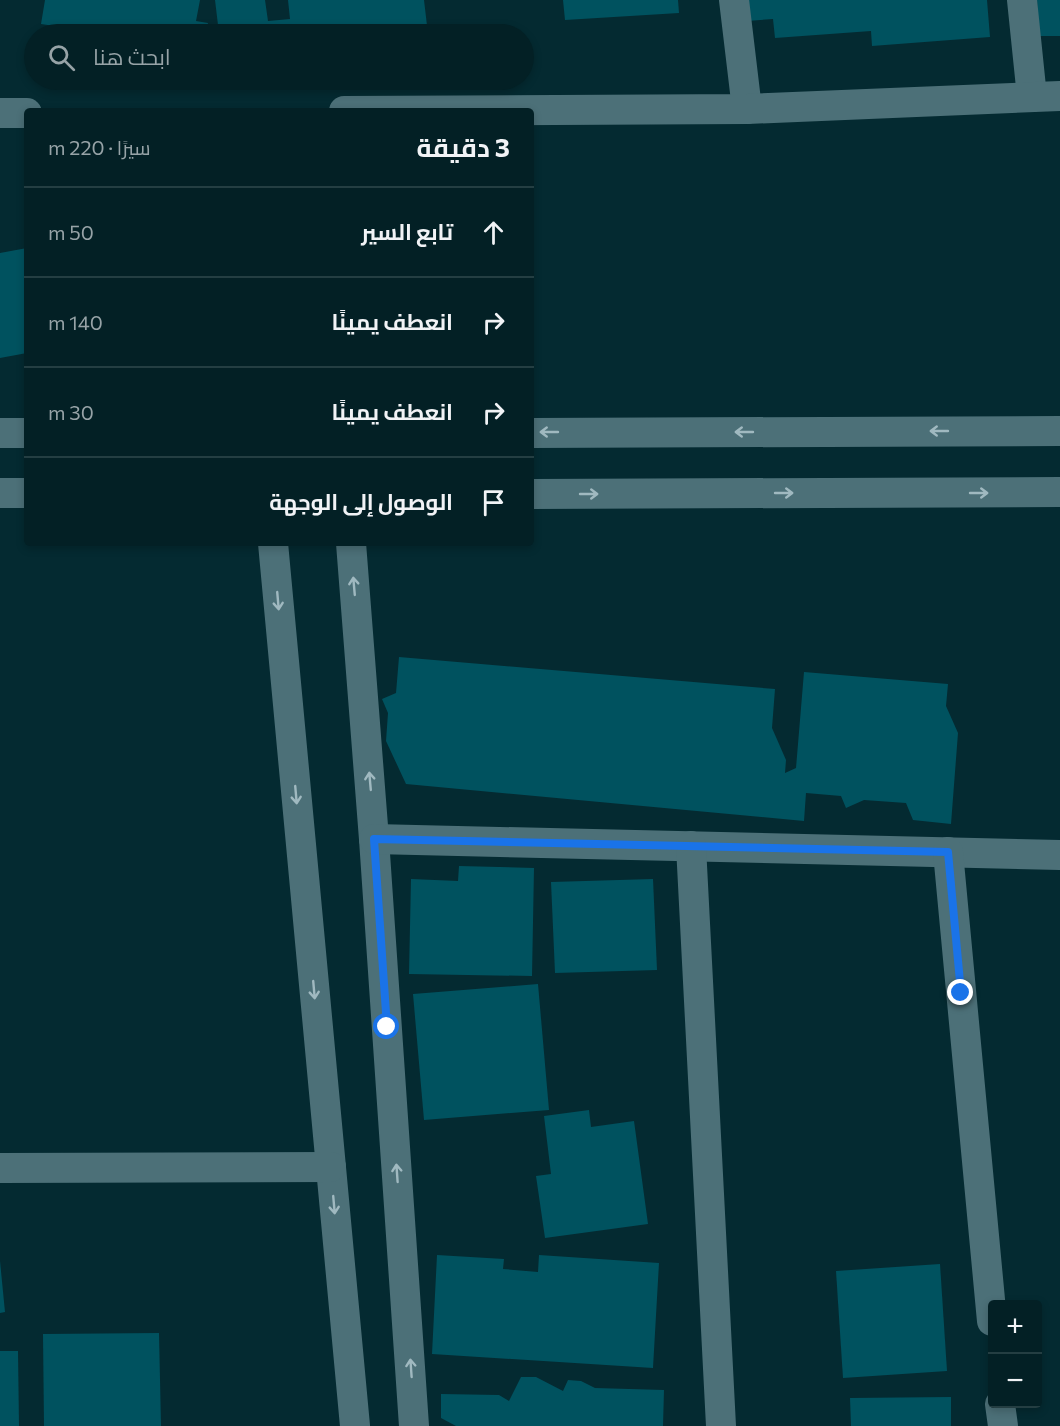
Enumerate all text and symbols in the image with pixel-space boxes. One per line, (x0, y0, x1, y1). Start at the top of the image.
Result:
search box (24, 24, 534, 90)
icon: search (45, 41, 78, 74)
text: ابحث هنا (93, 43, 171, 70)
text: 3 دقيقة (416, 131, 510, 162)
text: سيرًا · 220 m (48, 135, 151, 159)
icon: ahead (477, 216, 510, 249)
text: تابع السير (361, 218, 453, 245)
text: 50 m (48, 220, 94, 244)
icon: right (477, 306, 510, 339)
text: انعطف يمينًا (332, 308, 453, 335)
text: 140 m (48, 310, 103, 334)
icon: right (477, 396, 510, 429)
text: انعطف يمينًا (332, 398, 453, 425)
text: 30 m (48, 400, 94, 424)
one-way arrow (929, 425, 949, 437)
one-way arrow (539, 426, 559, 438)
one-way arrow (734, 426, 754, 438)
icon: arrive (477, 486, 510, 519)
one-way arrow (774, 487, 794, 499)
one-way arrow (969, 487, 989, 499)
text: الوصول إلى الوجهة (269, 488, 453, 515)
one-way arrow (579, 488, 599, 500)
one-way arrow (348, 577, 359, 597)
one-way arrow (273, 591, 284, 611)
one-way arrow (364, 771, 375, 791)
one-way arrow (291, 785, 302, 805)
one-way arrow (309, 979, 320, 999)
route end (947, 979, 973, 1005)
route start (373, 1013, 399, 1039)
one-way arrow (391, 1164, 402, 1184)
one-way arrow (329, 1194, 340, 1214)
map controls (988, 1300, 1042, 1408)
button: + (988, 1300, 1042, 1354)
button: − (988, 1354, 1042, 1408)
one-way arrow (405, 1358, 416, 1378)

